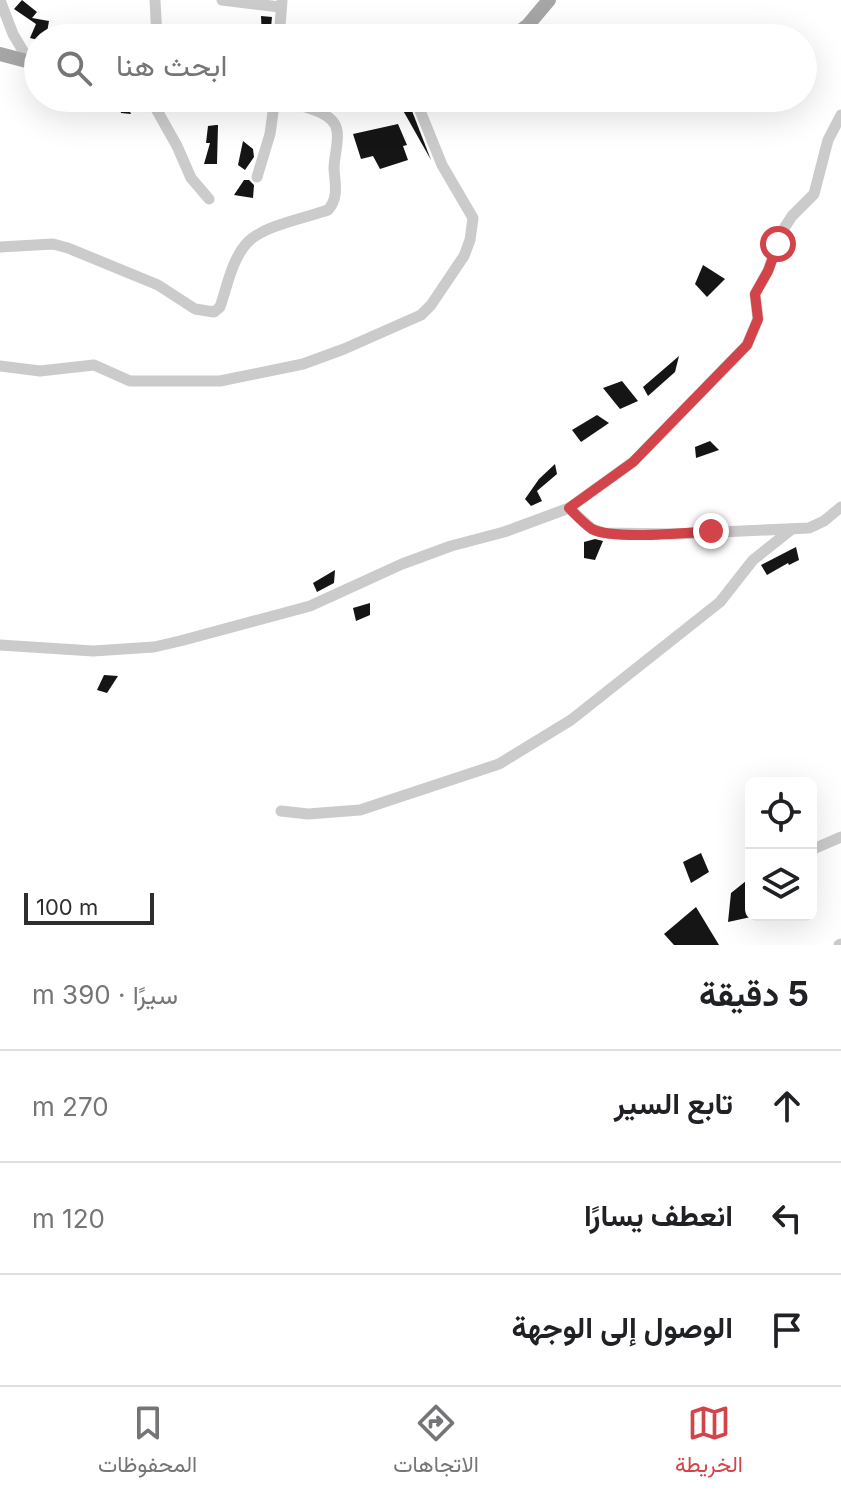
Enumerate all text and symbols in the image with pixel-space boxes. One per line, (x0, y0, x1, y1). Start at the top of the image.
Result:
search box (24, 24, 817, 112)
icon: search (52, 46, 96, 90)
text: ابحث هنا (116, 47, 227, 83)
route start (760, 226, 796, 262)
route end (693, 513, 729, 549)
map controls (745, 777, 817, 921)
button: locate (745, 777, 817, 849)
button: layers (745, 849, 817, 921)
scale bar (24, 889, 154, 925)
text: 100 m (36, 894, 98, 920)
text: 5 دقيقة (699, 973, 809, 1014)
text: سيرًا · 390 m (32, 979, 178, 1010)
icon: ahead (765, 1084, 809, 1128)
text: تابع السير (614, 1085, 733, 1121)
text: 270 m (32, 1091, 109, 1122)
icon: left (765, 1196, 809, 1240)
text: انعطف يسارًا (584, 1197, 733, 1233)
text: 120 m (32, 1203, 105, 1234)
icon: arrive (765, 1308, 809, 1352)
text: الوصول إلى الوجهة (511, 1309, 733, 1345)
tab: المحفوظات (98, 1401, 197, 1484)
tab: الاتجاهات (393, 1401, 479, 1484)
tab: الخريطة (675, 1401, 743, 1484)

